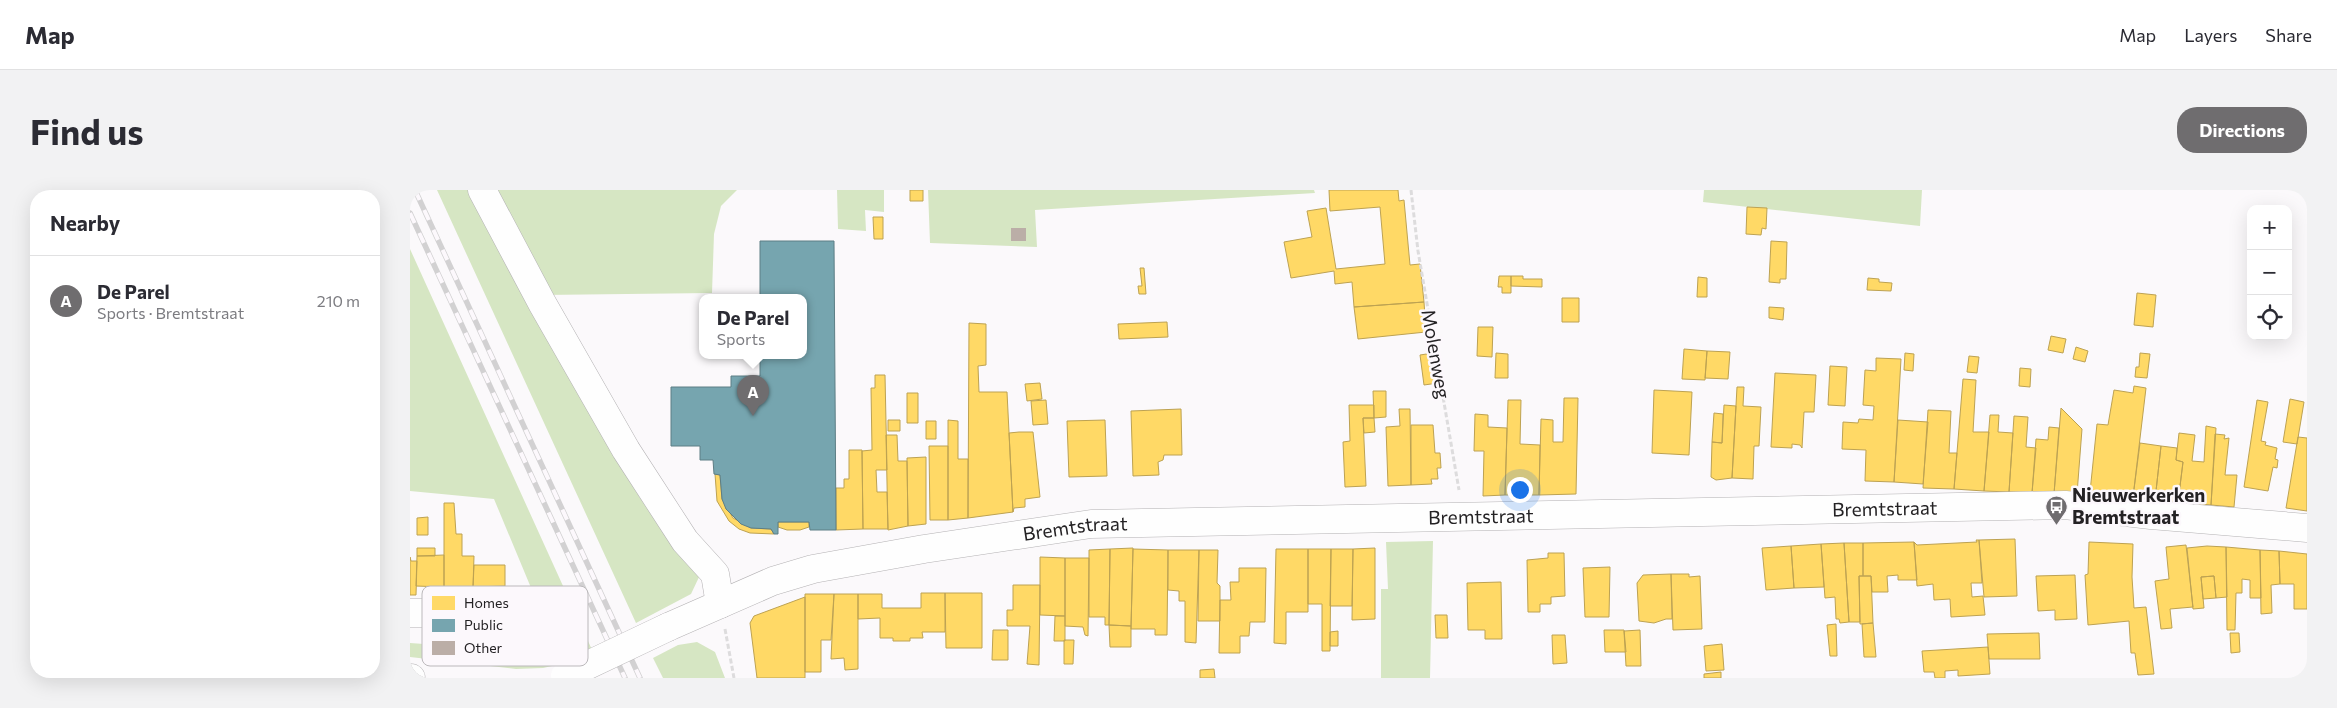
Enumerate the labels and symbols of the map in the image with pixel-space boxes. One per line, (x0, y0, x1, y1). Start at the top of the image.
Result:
street label: Molenweg (1417, 307, 1456, 400)
pin: A (737, 375, 769, 416)
your location (1507, 477, 1533, 503)
place label: Nieuwerkerken Bremtstraat (2072, 483, 2205, 528)
bus stop icon: Nieuwerkerken Bremtstraat (2044, 494, 2068, 525)
street label: Bremtstraat (1832, 495, 1938, 521)
street label: Bremtstraat (1428, 503, 1534, 528)
street label: Bremtstraat (1021, 511, 1128, 545)
legend (422, 586, 588, 666)
text: Homes (464, 594, 509, 611)
text: Public (464, 616, 503, 633)
text: Other (464, 639, 503, 656)

